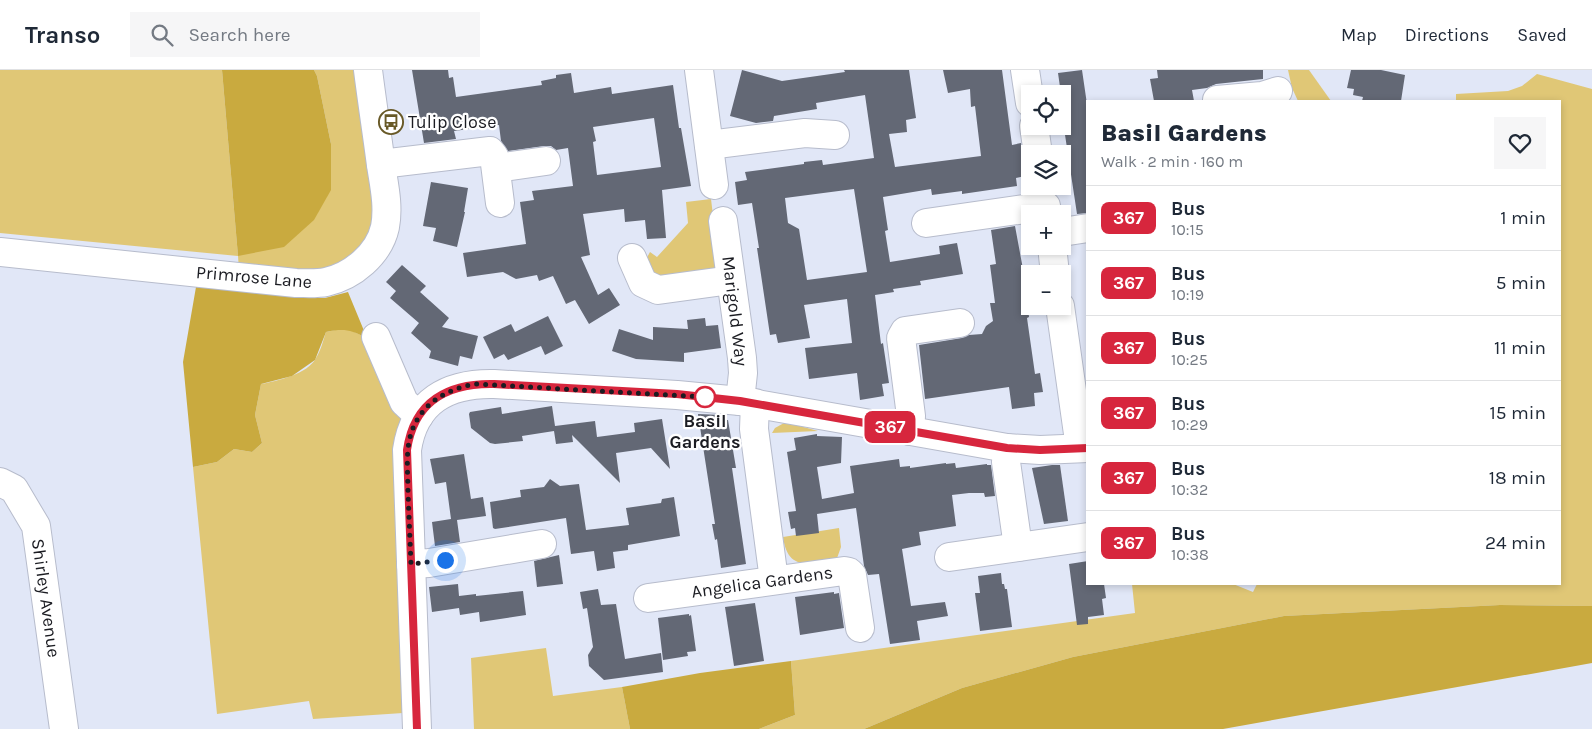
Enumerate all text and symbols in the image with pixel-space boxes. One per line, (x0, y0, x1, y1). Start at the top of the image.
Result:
search box (130, 12, 480, 57)
text: Transo (25, 21, 100, 49)
icon: search (148, 21, 176, 49)
text: Search here (188, 24, 291, 46)
text: Map (1341, 24, 1377, 46)
text: Directions (1405, 24, 1489, 46)
text: Saved (1517, 24, 1567, 46)
map controls (1021, 85, 1071, 315)
button: locate (1021, 85, 1071, 135)
bus stop icon: Tulip Close (378, 109, 404, 135)
place label: Tulip Close (408, 111, 496, 133)
button: heart (1494, 117, 1546, 169)
text: Basil Gardens (1101, 119, 1267, 147)
button: layers (1021, 145, 1071, 195)
text: Walk · 2 min · 160 m (1101, 152, 1243, 171)
text: Bus (1171, 198, 1205, 220)
button: + (1021, 205, 1071, 255)
text: 367 (1113, 207, 1144, 229)
text: 1 min (1500, 207, 1546, 229)
text: 10:15 (1171, 220, 1204, 239)
street label: Marigold Way (717, 255, 753, 368)
street label: Primrose Lane (195, 261, 313, 293)
text: Bus (1171, 263, 1205, 285)
button: − (1021, 265, 1071, 315)
text: 367 (1113, 272, 1144, 294)
text: 5 min (1496, 272, 1546, 294)
text: 10:19 (1171, 285, 1204, 304)
text: Bus (1171, 328, 1205, 350)
text: 367 (1113, 337, 1144, 359)
text: 11 min (1494, 337, 1546, 359)
text: 10:25 (1171, 350, 1208, 369)
marker: Basil Gardens (694, 386, 716, 408)
text: Bus (1171, 393, 1205, 415)
text: 367 (1113, 402, 1144, 424)
text: 15 min (1490, 402, 1546, 424)
place label: Basil Gardens (669, 410, 741, 453)
line badge: 367 (861, 411, 919, 443)
text: 10:29 (1171, 415, 1208, 434)
text: 367 (874, 416, 906, 438)
text: Bus (1171, 458, 1205, 480)
text: 367 (1113, 467, 1144, 489)
text: 18 min (1489, 467, 1546, 489)
text: 10:32 (1171, 480, 1208, 499)
text: Bus (1171, 523, 1205, 545)
text: 367 (1113, 532, 1144, 554)
text: 24 min (1485, 532, 1546, 554)
street label: Shirley Avenue (27, 537, 65, 659)
text: 10:38 (1171, 545, 1209, 564)
your location (433, 548, 458, 573)
street label: Angelica Gardens (690, 561, 834, 603)

